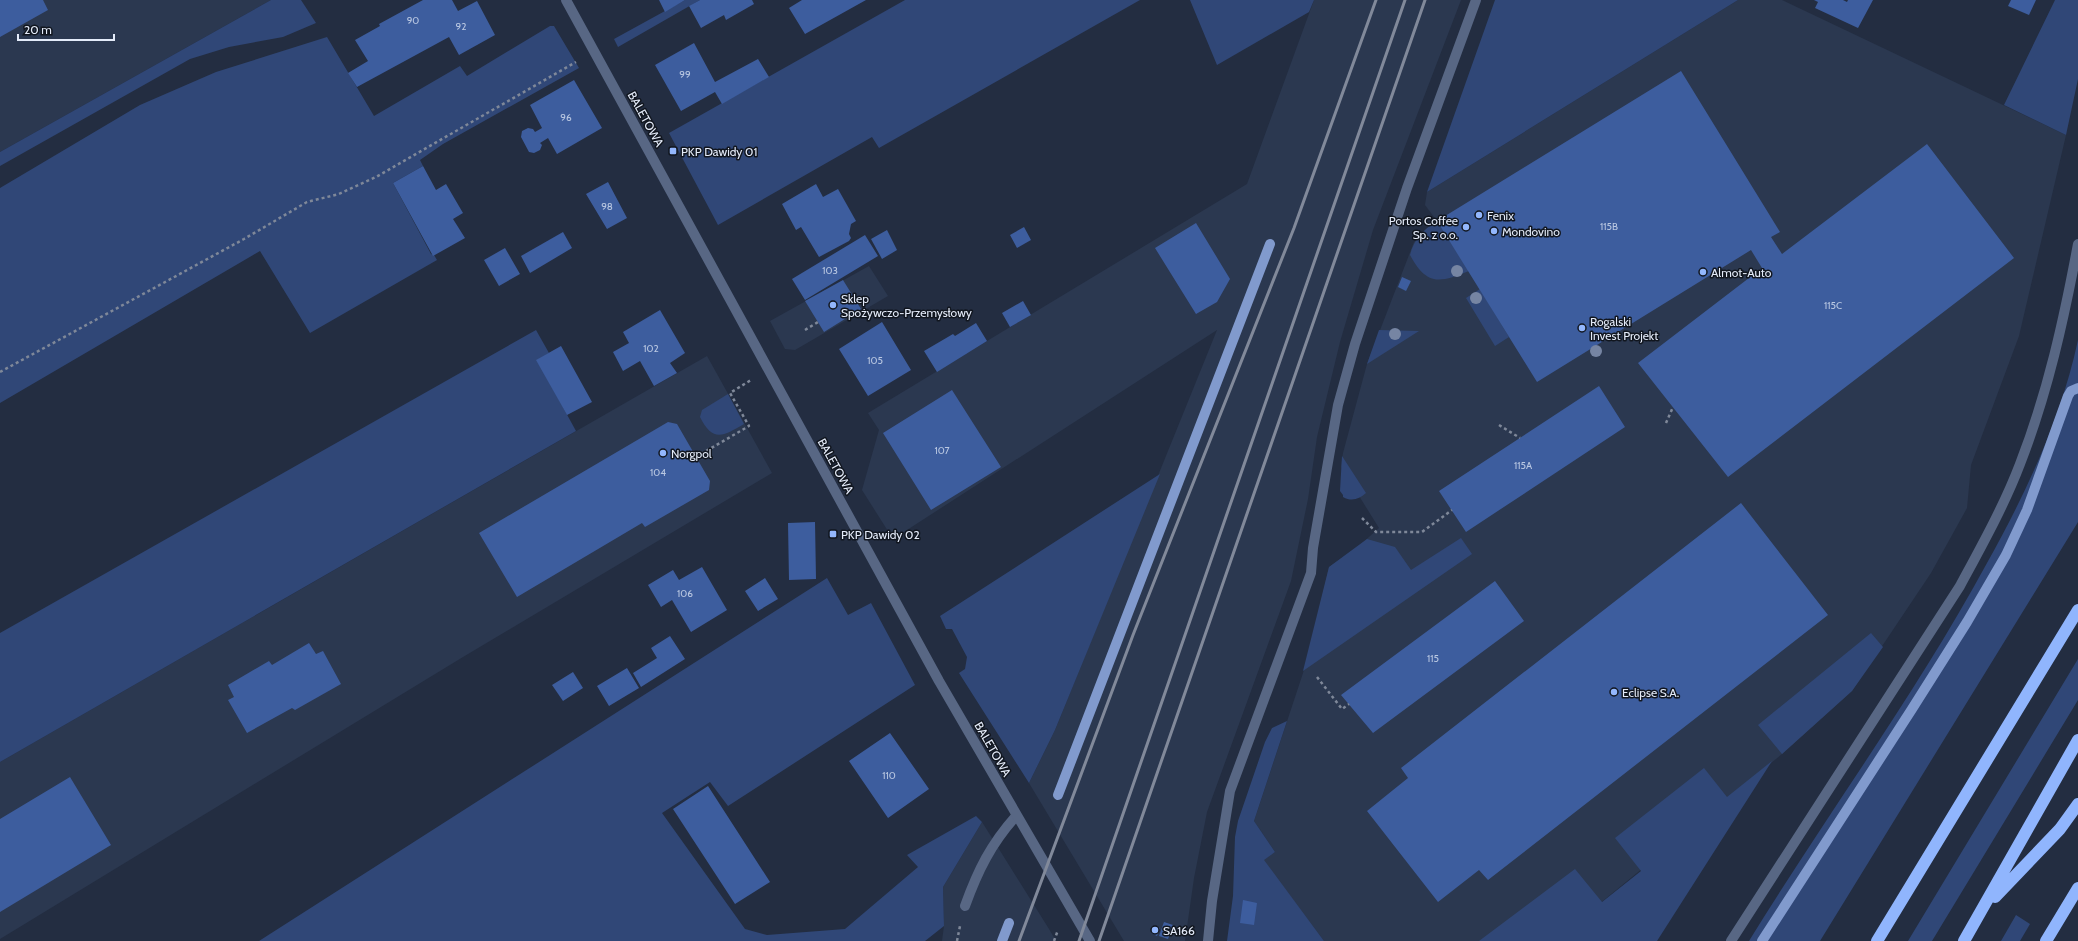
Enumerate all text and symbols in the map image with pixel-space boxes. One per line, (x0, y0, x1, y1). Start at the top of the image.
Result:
house number: 90 (407, 14, 419, 27)
scale bar (18, 16, 114, 42)
house number: 92 (456, 20, 466, 33)
text: 20 m (24, 22, 52, 37)
house number: 99 (679, 68, 691, 81)
street label: BALETOWA (625, 89, 668, 150)
house number: 96 (560, 111, 572, 124)
place label: PKP Dawidy 01 (681, 144, 757, 159)
marker: PKP Dawidy 01 (668, 146, 678, 156)
house number: 98 (601, 200, 613, 213)
place label: Fenix (1487, 208, 1514, 223)
marker: Fenix (1474, 210, 1484, 220)
place label: Portos Coffee Sp. z o.o. (1389, 213, 1458, 242)
house number: 115B (1600, 220, 1618, 233)
marker: Portos Coffee Sp. z o.o. (1461, 222, 1471, 232)
place label: Mondovino (1502, 224, 1560, 239)
marker: Mondovino (1489, 226, 1499, 236)
house number: 103 (822, 264, 838, 277)
place label: Almot-Auto (1711, 265, 1772, 280)
marker: Almot-Auto (1698, 267, 1708, 277)
place label: Sklep Spożywczo-Przemysłowy (841, 291, 972, 320)
house number: 115C (1824, 299, 1842, 312)
marker: Sklep Spożywczo-Przemysłowy (828, 300, 838, 310)
place label: Rogalski Invest Projekt (1590, 314, 1658, 343)
marker: Rogalski Invest Projekt (1577, 323, 1587, 333)
house number: 102 (643, 342, 659, 355)
house number: 105 (867, 354, 883, 367)
street label: BALETOWA (815, 436, 858, 497)
house number: 107 (934, 444, 950, 457)
place label: Norgpol (671, 446, 712, 461)
marker: Norgpol (658, 448, 668, 458)
house number: 115A (1514, 459, 1533, 472)
house number: 104 (650, 466, 666, 479)
place label: PKP Dawidy 02 (841, 527, 920, 542)
marker: PKP Dawidy 02 (828, 529, 838, 539)
house number: 106 (677, 587, 693, 600)
house number: 115 (1427, 652, 1439, 665)
place label: Eclipse S.A. (1622, 685, 1679, 700)
marker: Eclipse S.A. (1609, 687, 1619, 697)
street label: BALETOWA (971, 719, 1015, 780)
house number: 110 (882, 769, 896, 782)
place label: SA166 (1163, 923, 1195, 938)
marker: SA166 (1150, 925, 1160, 935)

